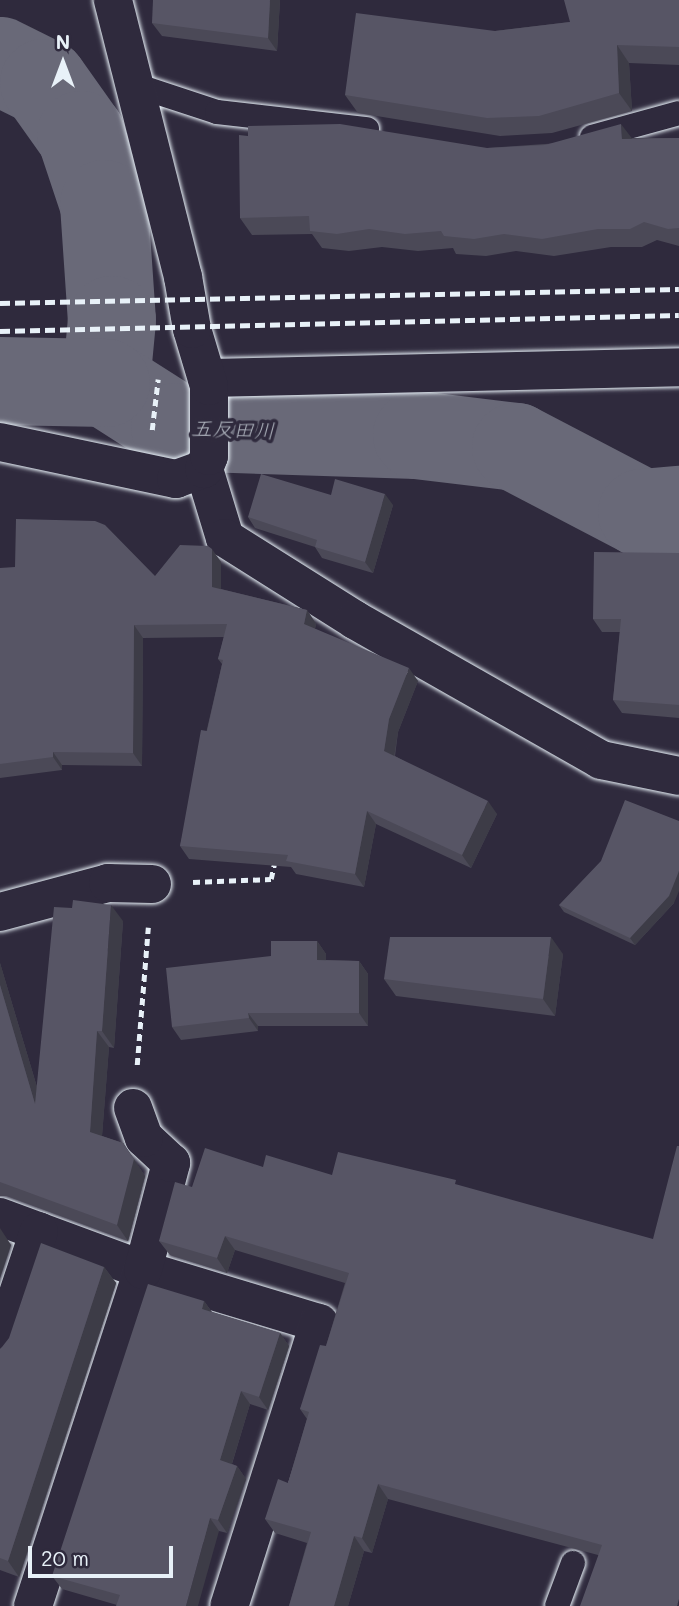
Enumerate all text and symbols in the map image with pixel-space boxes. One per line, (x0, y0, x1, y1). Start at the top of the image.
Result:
north arrow (28, 28, 98, 98)
text: N (56, 29, 70, 54)
water label: 五反田川 (191, 415, 275, 443)
scale bar (32, 1532, 177, 1576)
text: 20 m (41, 1544, 89, 1571)

